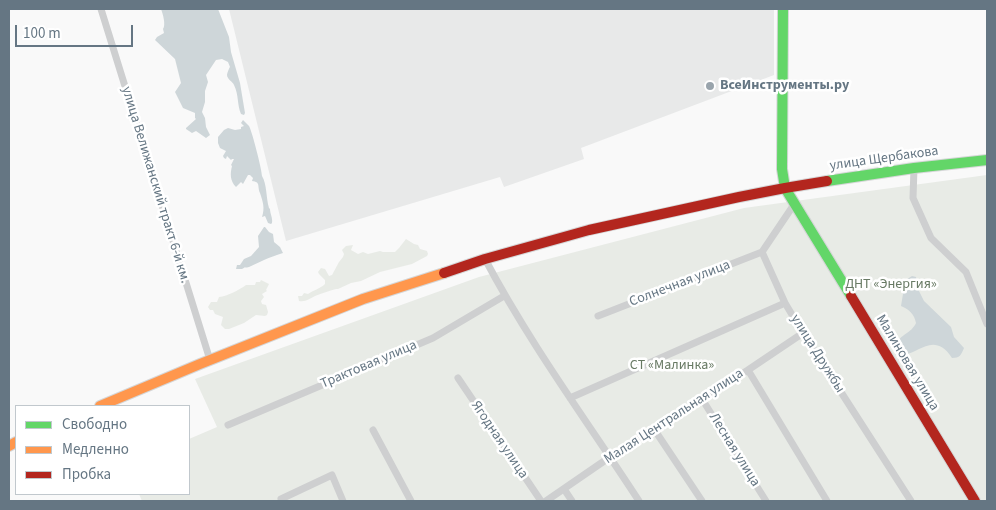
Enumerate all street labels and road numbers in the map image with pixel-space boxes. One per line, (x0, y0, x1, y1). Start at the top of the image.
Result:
street label: улица Велижанский тракт 6-й км. (117, 85, 193, 285)
street label: улица Щербакова (829, 143, 939, 175)
street label: Солнечная улица (627, 257, 733, 311)
street label: улица Дружбы (786, 312, 848, 396)
street label: Малиновая улица (872, 312, 942, 414)
street label: Трактовая улица (318, 337, 420, 393)
street label: Малая Центральная улица (601, 366, 747, 468)
street label: Ягодная улица (467, 398, 531, 482)
street label: Лесная улица (705, 410, 763, 490)

